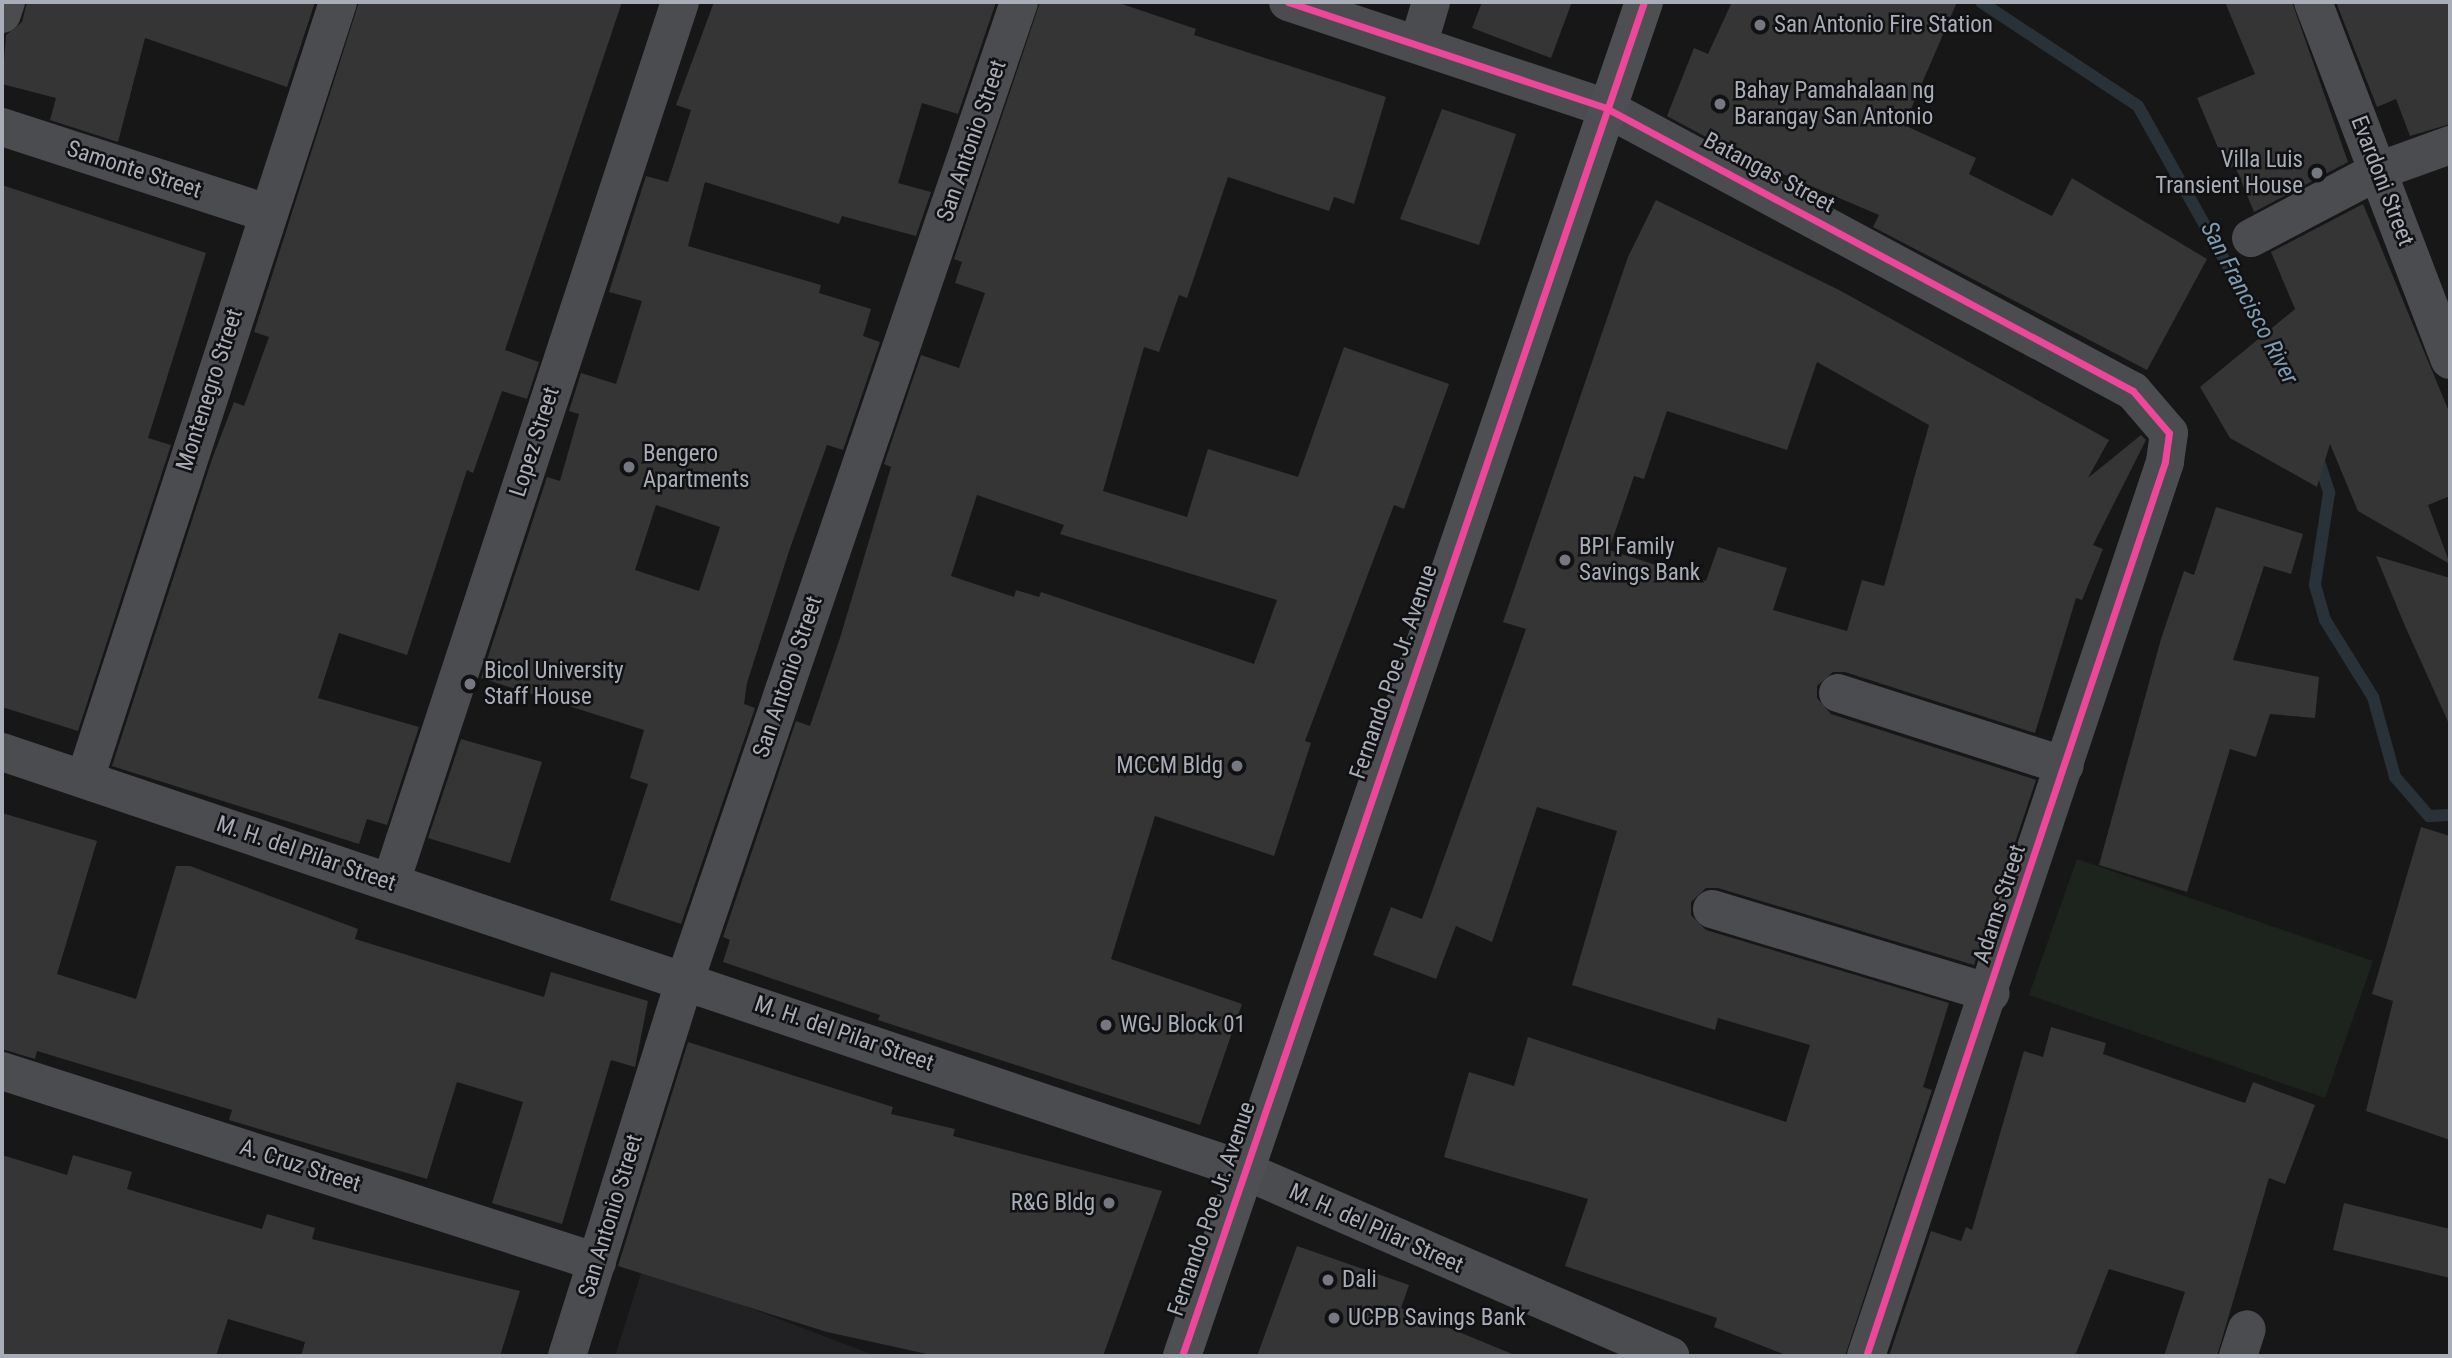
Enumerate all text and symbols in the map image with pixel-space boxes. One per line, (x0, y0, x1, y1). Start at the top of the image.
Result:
place label: San Antonio Fire Station (1774, 11, 1993, 39)
marker: San Antonio Fire Station (1752, 17, 1768, 33)
street label: San Antonio Street (931, 57, 1013, 225)
place label: Bahay Pamahalaan ng Barangay San Antonio (1734, 77, 1935, 131)
marker: Bahay Pamahalaan ng Barangay San Antonio (1712, 96, 1728, 112)
street label: Evardoni Street (2345, 112, 2419, 250)
street label: Batangas Street (1699, 127, 1839, 219)
street label: Samonte Street (63, 135, 205, 205)
place label: Villa Luis Transient House (2155, 146, 2303, 200)
marker: Villa Luis Transient House (2309, 165, 2325, 181)
water label: San Francisco River (2194, 217, 2304, 389)
street label: Montenegro Street (171, 306, 249, 474)
street label: Lopez Street (504, 384, 566, 500)
place label: Bengero Apartments (643, 440, 750, 494)
marker: Bengero Apartments (621, 459, 637, 475)
place label: BPI Family Savings Bank (1579, 533, 1700, 587)
marker: BPI Family Savings Bank (1557, 552, 1573, 568)
street label: Fernando Poe Jr. Avenue (1344, 561, 1444, 783)
street label: San Antonio Street (747, 593, 829, 761)
place label: Bicol University Staff House (484, 657, 624, 711)
marker: Bicol University Staff House (462, 676, 478, 692)
place label: MCCM Bldg (1116, 752, 1223, 780)
marker: MCCM Bldg (1229, 758, 1245, 774)
street label: M. H. del Pilar Street (213, 810, 399, 898)
street label: Adams Street (1968, 841, 2032, 967)
street label: M. H. del Pilar Street (751, 990, 937, 1078)
place label: WGJ Block 01 (1120, 1011, 1246, 1039)
marker: WGJ Block 01 (1098, 1017, 1114, 1033)
street label: Fernando Poe Jr. Avenue (1162, 1098, 1262, 1320)
street label: San Antonio Street (573, 1131, 649, 1301)
street label: A. Cruz Street (236, 1134, 364, 1198)
street label: M. H. del Pilar Street (1285, 1178, 1467, 1280)
place label: R&G Bldg (1011, 1189, 1095, 1217)
marker: R&G Bldg (1101, 1195, 1117, 1211)
place label: Dali (1342, 1266, 1377, 1294)
marker: Dali (1320, 1272, 1336, 1288)
place label: UCPB Savings Bank (1348, 1304, 1526, 1332)
marker: UCPB Savings Bank (1326, 1310, 1342, 1326)

